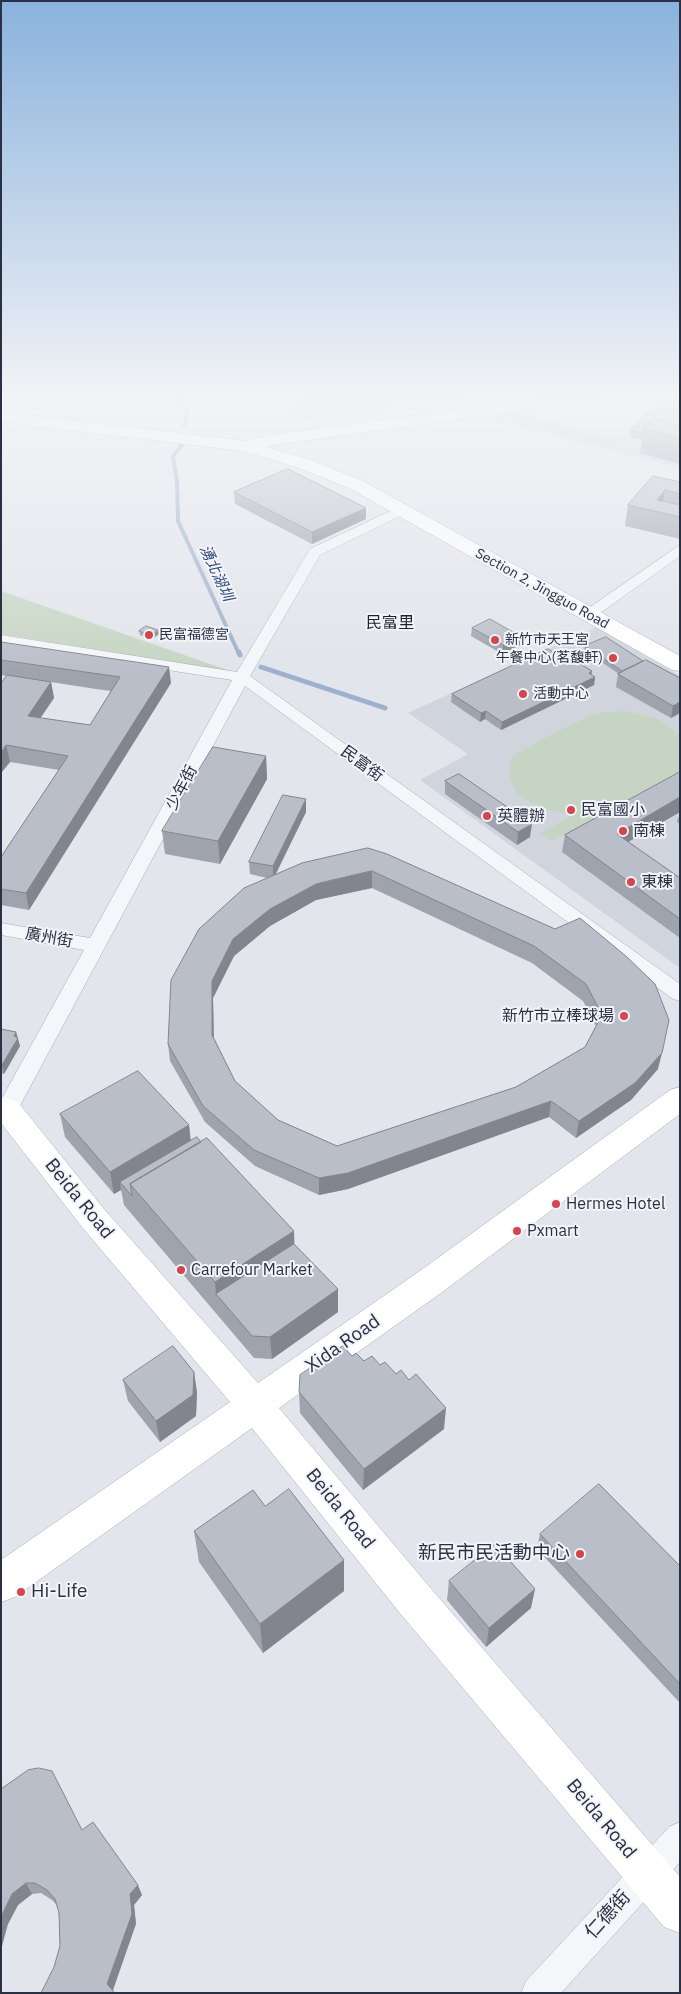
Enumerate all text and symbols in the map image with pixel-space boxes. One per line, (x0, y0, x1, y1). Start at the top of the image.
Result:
water label: 湧北湖圳 (195, 542, 237, 604)
street label: Section 2, Jingguo Road (472, 545, 612, 633)
district label: 民富里 (366, 613, 414, 633)
place label: 民富福德宮 (159, 627, 229, 643)
marker: 民富福德宮 (143, 629, 155, 641)
place label: 新竹市天王宮 (505, 632, 589, 648)
marker: 新竹市天王宮 (489, 634, 501, 646)
place label: 午餐中心(茗馥軒) (496, 650, 603, 666)
marker: 午餐中心(茗馥軒) (607, 652, 619, 664)
place label: 活動中心 (533, 686, 589, 702)
marker: 活動中心 (517, 688, 529, 700)
street label: 民富街 (337, 742, 387, 786)
street label: 少年街 (162, 762, 202, 814)
place label: 民富國小 (581, 800, 645, 820)
marker: 民富國小 (565, 804, 577, 816)
place label: 英體辦 (497, 806, 545, 826)
marker: 英體辦 (481, 810, 493, 822)
place label: 南棟 (633, 821, 665, 841)
marker: 南棟 (617, 825, 629, 837)
place label: 東棟 (641, 872, 673, 892)
marker: 東棟 (625, 876, 637, 888)
street label: 廣州街 (24, 924, 74, 952)
place label: 新竹市立棒球場 (502, 1006, 614, 1026)
marker: 新竹市立棒球場 (618, 1010, 630, 1022)
street label: Beida Road (40, 1154, 118, 1244)
place label: Hermes Hotel (566, 1194, 665, 1214)
marker: Hermes Hotel (550, 1198, 562, 1210)
place label: Pxmart (527, 1221, 579, 1241)
marker: Pxmart (511, 1225, 523, 1237)
place label: Carrefour Market (191, 1260, 313, 1280)
marker: Carrefour Market (175, 1264, 187, 1276)
street label: Xida Road (301, 1310, 385, 1378)
street label: Beida Road (301, 1464, 379, 1554)
place label: 新民市民活動中心 (418, 1543, 570, 1565)
marker: 新民市民活動中心 (574, 1548, 586, 1560)
place label: Hi-Life (31, 1581, 88, 1603)
marker: Hi-Life (15, 1586, 27, 1598)
street label: Beida Road (561, 1775, 641, 1863)
street label: 仁德街 (580, 1886, 636, 1944)

